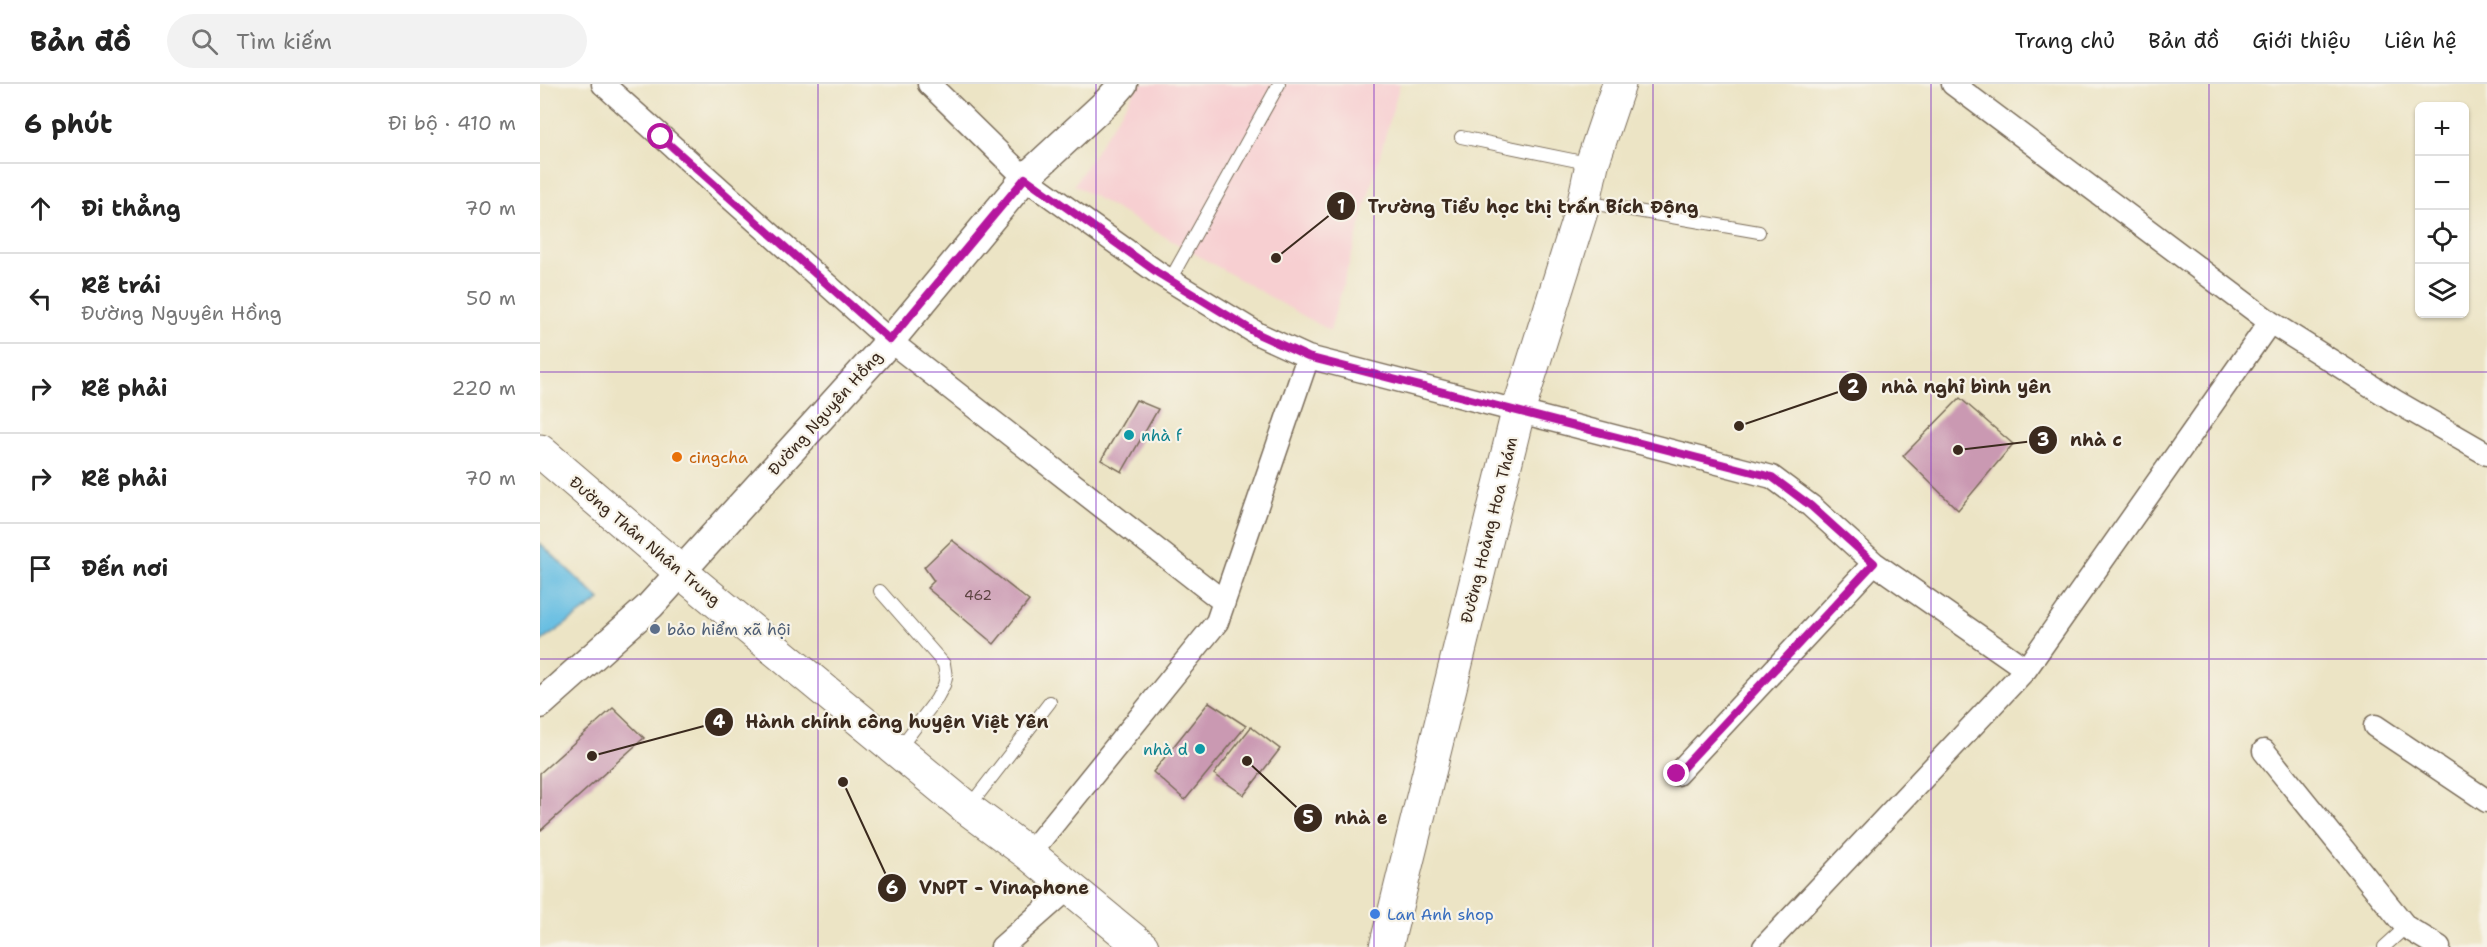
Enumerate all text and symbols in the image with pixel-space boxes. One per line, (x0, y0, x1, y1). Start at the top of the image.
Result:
search box (167, 14, 587, 68)
text: Bản đồ (30, 22, 131, 60)
icon: search (188, 25, 221, 58)
text: Tìm kiếm (236, 27, 332, 56)
text: Trang chủ (2015, 27, 2115, 55)
text: Bản đồ (2148, 27, 2219, 55)
text: Giới thiệu (2252, 27, 2351, 55)
text: Liên hệ (2384, 27, 2457, 55)
map controls (2415, 102, 2469, 318)
button: + (2415, 102, 2469, 156)
text: 6 phút (24, 106, 113, 141)
text: Đi bộ · 410 m (388, 110, 516, 136)
route start (647, 123, 673, 149)
button: − (2415, 156, 2469, 210)
callout: Trường Tiểu học thị trấn Bích Động (1326, 188, 1711, 224)
icon: ahead (24, 192, 57, 225)
text: Đi thẳng (81, 194, 181, 223)
text: 70 m (464, 195, 516, 221)
text: 1 (1337, 195, 1345, 219)
text: Trường Tiểu học thị trấn Bích Động (1368, 195, 1699, 219)
button: locate (2415, 210, 2469, 264)
button: layers (2415, 264, 2469, 318)
text: Rẽ trái (81, 271, 161, 300)
icon: left (24, 282, 57, 315)
text: 50 m (466, 285, 516, 311)
text: Đường Nguyên Hồng (81, 300, 282, 326)
street label: Đường Nguyên Hồng (763, 346, 887, 480)
callout: nhà nghỉ bình yên (1838, 369, 2063, 405)
icon: right (24, 372, 57, 405)
text: Rẽ phải (81, 374, 167, 403)
text: 220 m (452, 375, 516, 401)
text: 2 (1847, 375, 1860, 399)
text: nhà nghỉ bình yên (1881, 375, 2051, 399)
callout: nhà c (2028, 422, 2134, 458)
place label: nhà f (1141, 425, 1183, 446)
marker: nhà f (1122, 428, 1136, 442)
text: 3 (2037, 428, 2049, 452)
text: nhà c (2070, 428, 2122, 452)
street label: Đường Hoàng Hoa Thám (1456, 435, 1522, 625)
place label: cingcha (689, 447, 748, 468)
marker: cingcha (670, 450, 684, 464)
icon: right (24, 462, 57, 495)
text: Rẽ phải (81, 464, 167, 493)
text: 70 m (464, 465, 516, 491)
street label: Đường Thân Nhân Trung (565, 471, 725, 611)
icon: arrive (24, 552, 57, 585)
text: Đến nơi (81, 554, 168, 583)
house number: 462 (964, 586, 992, 604)
place label: bảo hiểm xã hội (667, 619, 791, 640)
marker: bảo hiểm xã hội (648, 622, 662, 636)
callout: Hành chính công huyện Việt Yên (704, 704, 1061, 740)
text: 4 (713, 710, 726, 734)
text: Hành chính công huyện Việt Yên (746, 710, 1048, 734)
place label: nhà d (1143, 739, 1188, 760)
marker: nhà d (1193, 742, 1207, 756)
route end (1663, 760, 1689, 786)
callout: nhà e (1293, 800, 1400, 836)
text: 5 (1302, 806, 1314, 830)
text: nhà e (1334, 806, 1388, 830)
callout: VNPT - Vinaphone (877, 870, 1101, 906)
text: 6 (886, 876, 898, 900)
text: VNPT - Vinaphone (919, 876, 1089, 900)
place label: Lan Anh shop (1387, 904, 1494, 925)
marker: Lan Anh shop (1368, 907, 1382, 921)

